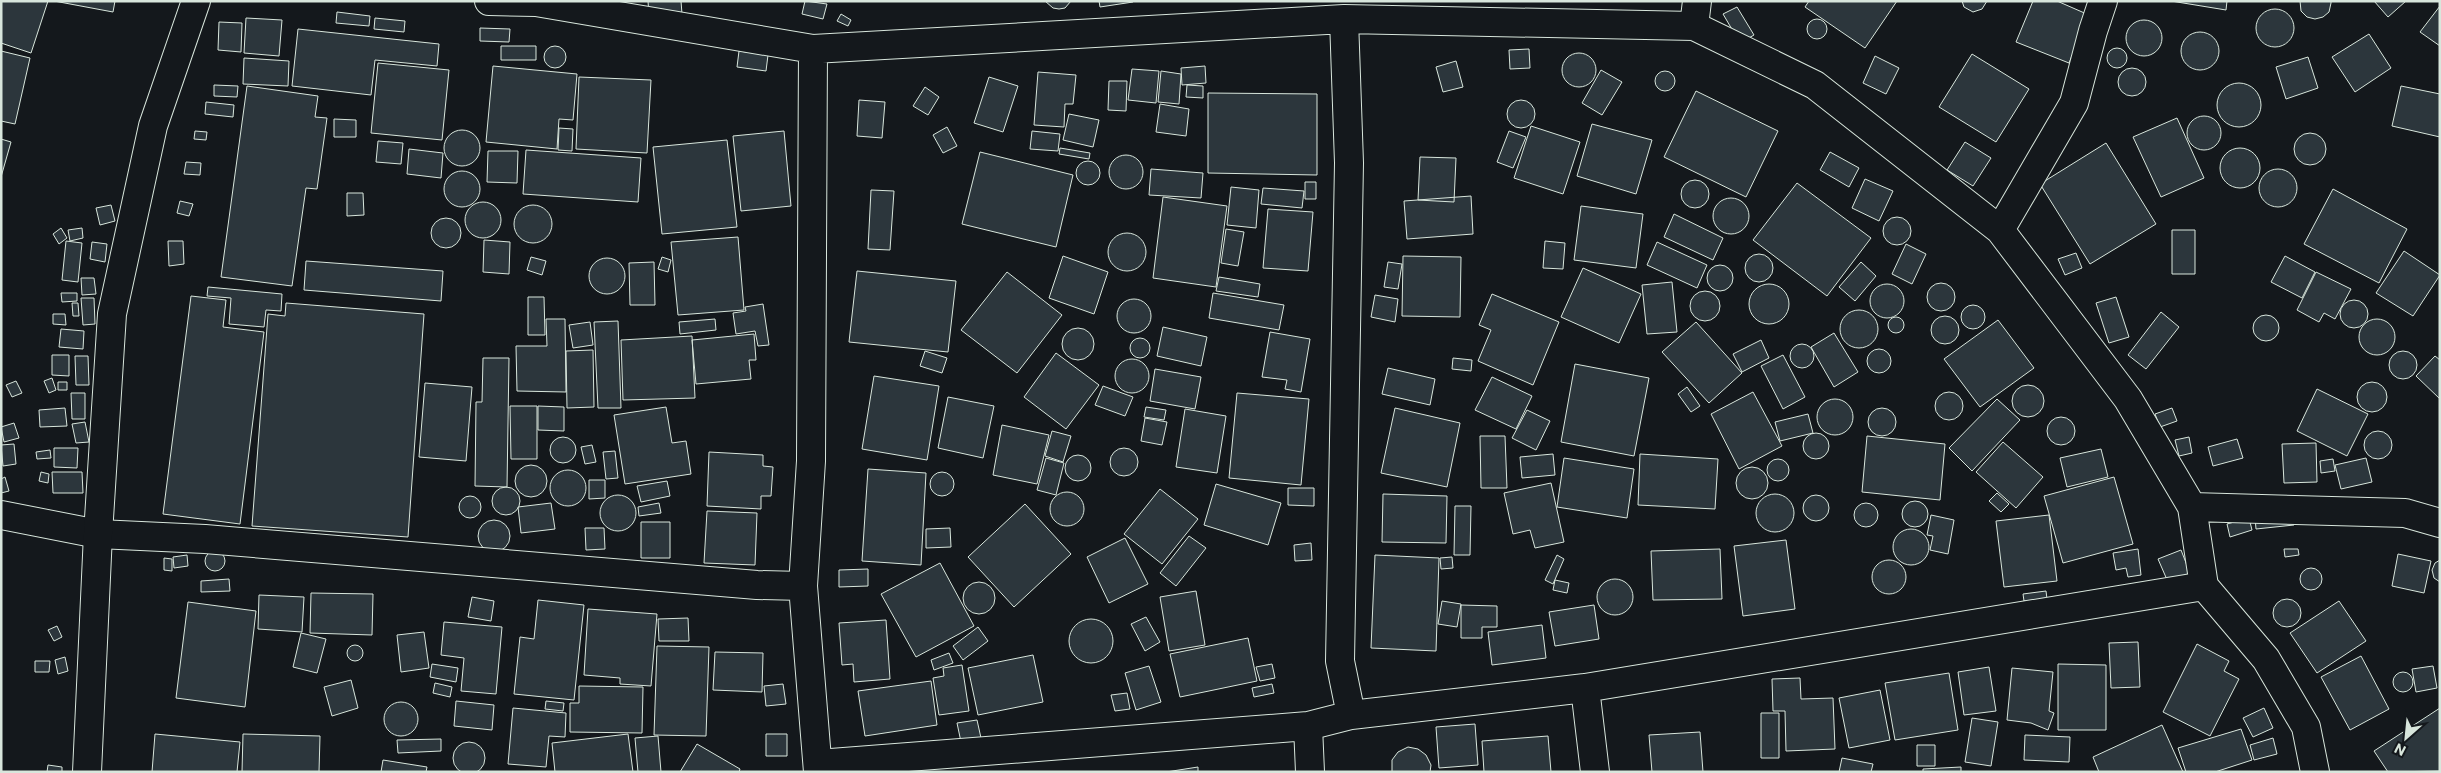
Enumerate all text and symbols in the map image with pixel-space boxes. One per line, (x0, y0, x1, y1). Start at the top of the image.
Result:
north arrow (2381, 713, 2431, 763)
text: N (2391, 740, 2408, 760)

